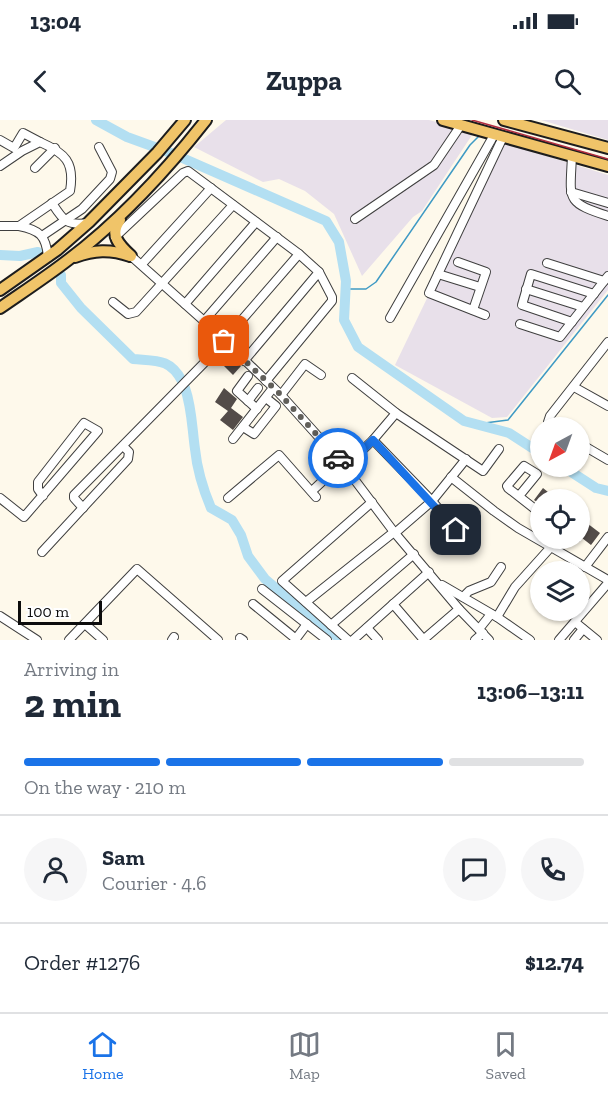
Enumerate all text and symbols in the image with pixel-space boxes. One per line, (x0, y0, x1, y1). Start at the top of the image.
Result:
text: 13:04 (30, 8, 81, 35)
icon: back (24, 65, 57, 98)
text: Zuppa (266, 65, 342, 97)
icon: search (551, 65, 584, 98)
pin (198, 315, 249, 366)
icon: bag (207, 324, 240, 357)
north arrow (530, 417, 590, 477)
map controls (530, 417, 590, 621)
courier (308, 428, 368, 488)
icon: car (322, 442, 355, 475)
button: locate (530, 489, 590, 549)
pin (430, 504, 481, 555)
icon: home (439, 513, 472, 546)
button: layers (530, 561, 590, 621)
scale bar (18, 598, 102, 625)
text: 100 m (27, 602, 69, 621)
text: Arriving in (24, 657, 119, 681)
text: 13:06–13:11 (477, 678, 584, 705)
text: 2 min (24, 680, 121, 727)
text: On the way · 210 m (24, 775, 186, 799)
button: person (24, 838, 87, 901)
button: chat (443, 838, 506, 901)
button: phone (521, 838, 584, 901)
text: Sam (102, 844, 145, 871)
text: Courier · 4.6 (102, 871, 207, 895)
text: Order #1276 (24, 949, 140, 976)
text: $12.74 (525, 949, 584, 976)
tab: Home (82, 1028, 124, 1083)
tab: Map (288, 1028, 321, 1083)
tab: Saved (486, 1028, 526, 1083)

